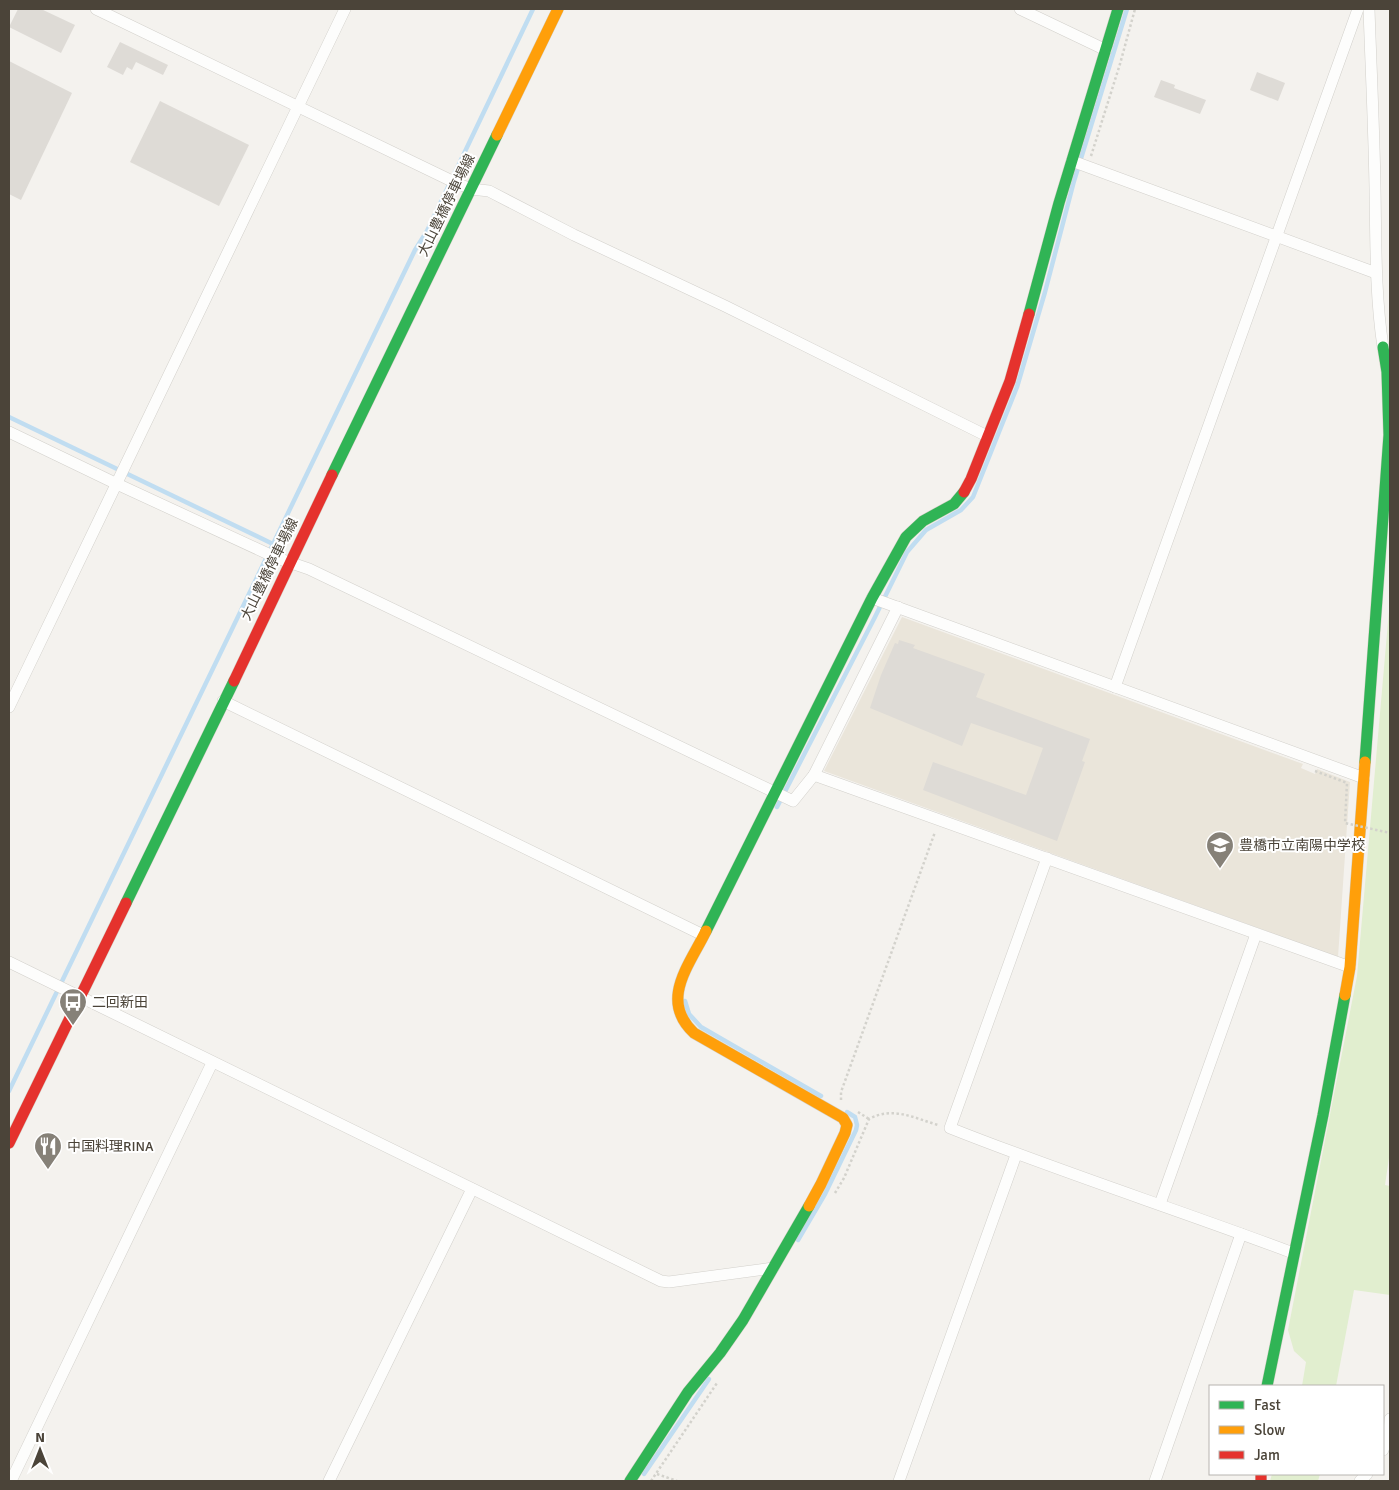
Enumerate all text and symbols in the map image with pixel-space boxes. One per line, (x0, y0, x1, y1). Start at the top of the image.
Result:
street label: 大山豊橋停車場線 (414, 151, 479, 259)
street label: 大山豊橋停車場線 (237, 515, 302, 623)
school or university icon: 豊橋市立南陽中学校 (1205, 830, 1235, 869)
place label: 豊橋市立南陽中学校 (1239, 837, 1365, 854)
bus stop icon: 二回新田 (58, 987, 88, 1026)
place label: 二回新田 (92, 994, 148, 1011)
restaurant icon: 中国料理RINA (33, 1131, 63, 1170)
place label: 中国料理RINA (67, 1138, 154, 1155)
legend (1209, 1385, 1384, 1475)
text: Fast (1254, 1396, 1281, 1414)
text: Slow (1254, 1421, 1285, 1439)
north arrow (15, 1425, 65, 1475)
text: N (35, 1429, 45, 1446)
text: Jam (1254, 1446, 1280, 1464)

